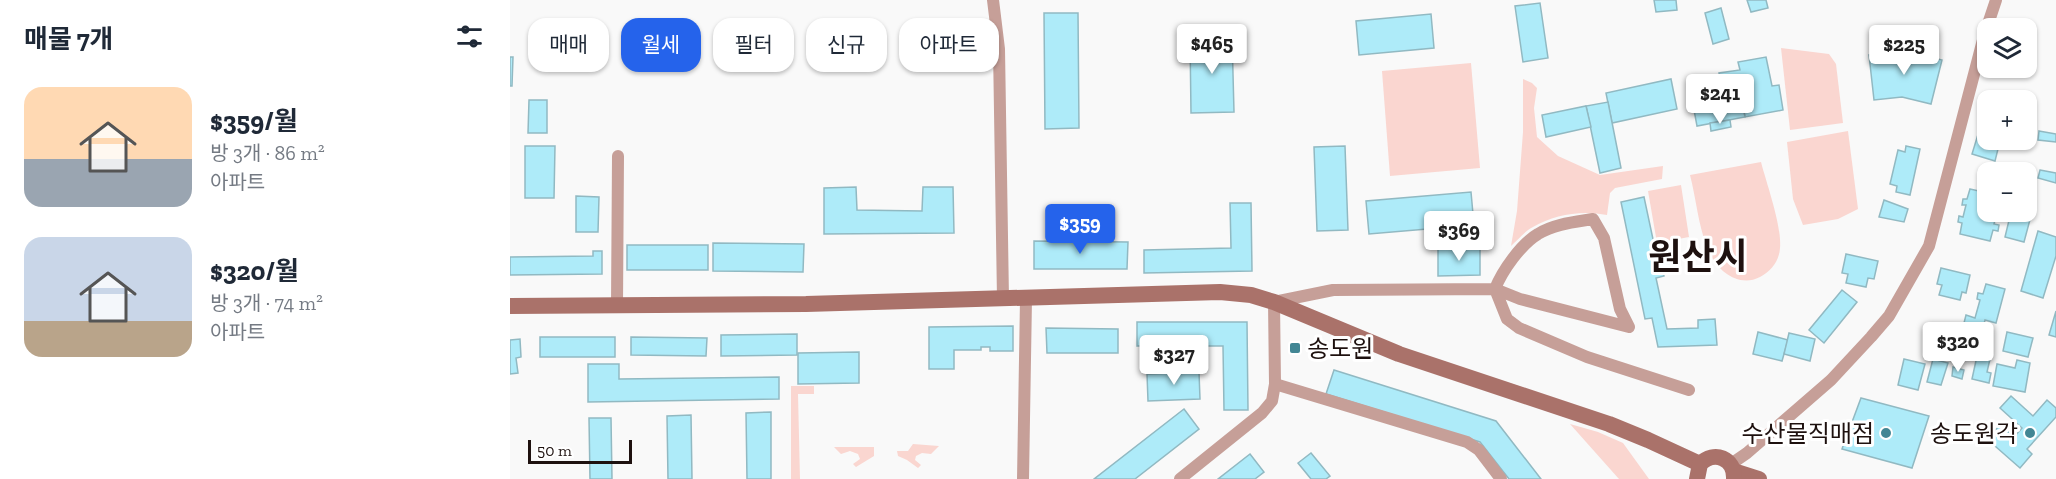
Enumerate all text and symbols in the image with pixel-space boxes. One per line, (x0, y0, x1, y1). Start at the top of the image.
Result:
chip: 매매 (528, 18, 609, 72)
chip: 월세 (621, 18, 701, 72)
chip: 필터 (713, 18, 794, 72)
chip: 신규 (806, 18, 887, 72)
chip: 아파트 (899, 18, 999, 72)
map controls (1977, 18, 2037, 222)
button: layers (1977, 18, 2037, 78)
icon: filters (453, 20, 486, 53)
text: 매물 7개 (24, 23, 114, 55)
pin: $465 (1176, 24, 1248, 75)
pin: $225 (1868, 25, 1940, 76)
text: $465 (1191, 31, 1233, 55)
text: $225 (1883, 32, 1925, 56)
pin: $241 (1684, 74, 1756, 125)
text: $241 (1700, 81, 1740, 105)
button: + (1977, 90, 2037, 150)
text: $359/월 (210, 105, 298, 137)
icon: home (72, 111, 144, 183)
text: 방 3개 · 86 m² (210, 141, 325, 165)
button: − (1977, 162, 2037, 222)
text: 아파트 (210, 170, 265, 194)
pin: $359 (1044, 204, 1116, 255)
text: $359 (1059, 211, 1101, 235)
pin: $369 (1423, 211, 1495, 262)
text: $369 (1438, 218, 1480, 242)
district label: 원산시 (1648, 235, 1748, 278)
text: $320/월 (210, 255, 299, 287)
icon: home (72, 261, 144, 333)
text: 방 3개 · 74 m² (210, 291, 323, 315)
text: 아파트 (210, 320, 265, 344)
pin: $320 (1922, 322, 1994, 373)
text: $320 (1937, 329, 1979, 353)
place label: 송도원 (1307, 334, 1373, 363)
pin: $327 (1138, 335, 1210, 386)
marker: 송도원 (1288, 341, 1302, 355)
text: $327 (1153, 342, 1195, 366)
place label: 수산물직매점 (1742, 419, 1874, 448)
place label: 송도원각 (1930, 419, 2018, 448)
marker: 수산물직매점 (1879, 426, 1893, 440)
marker: 송도원각 (2023, 426, 2037, 440)
scale bar (528, 437, 632, 464)
text: 50 m (537, 441, 572, 460)

